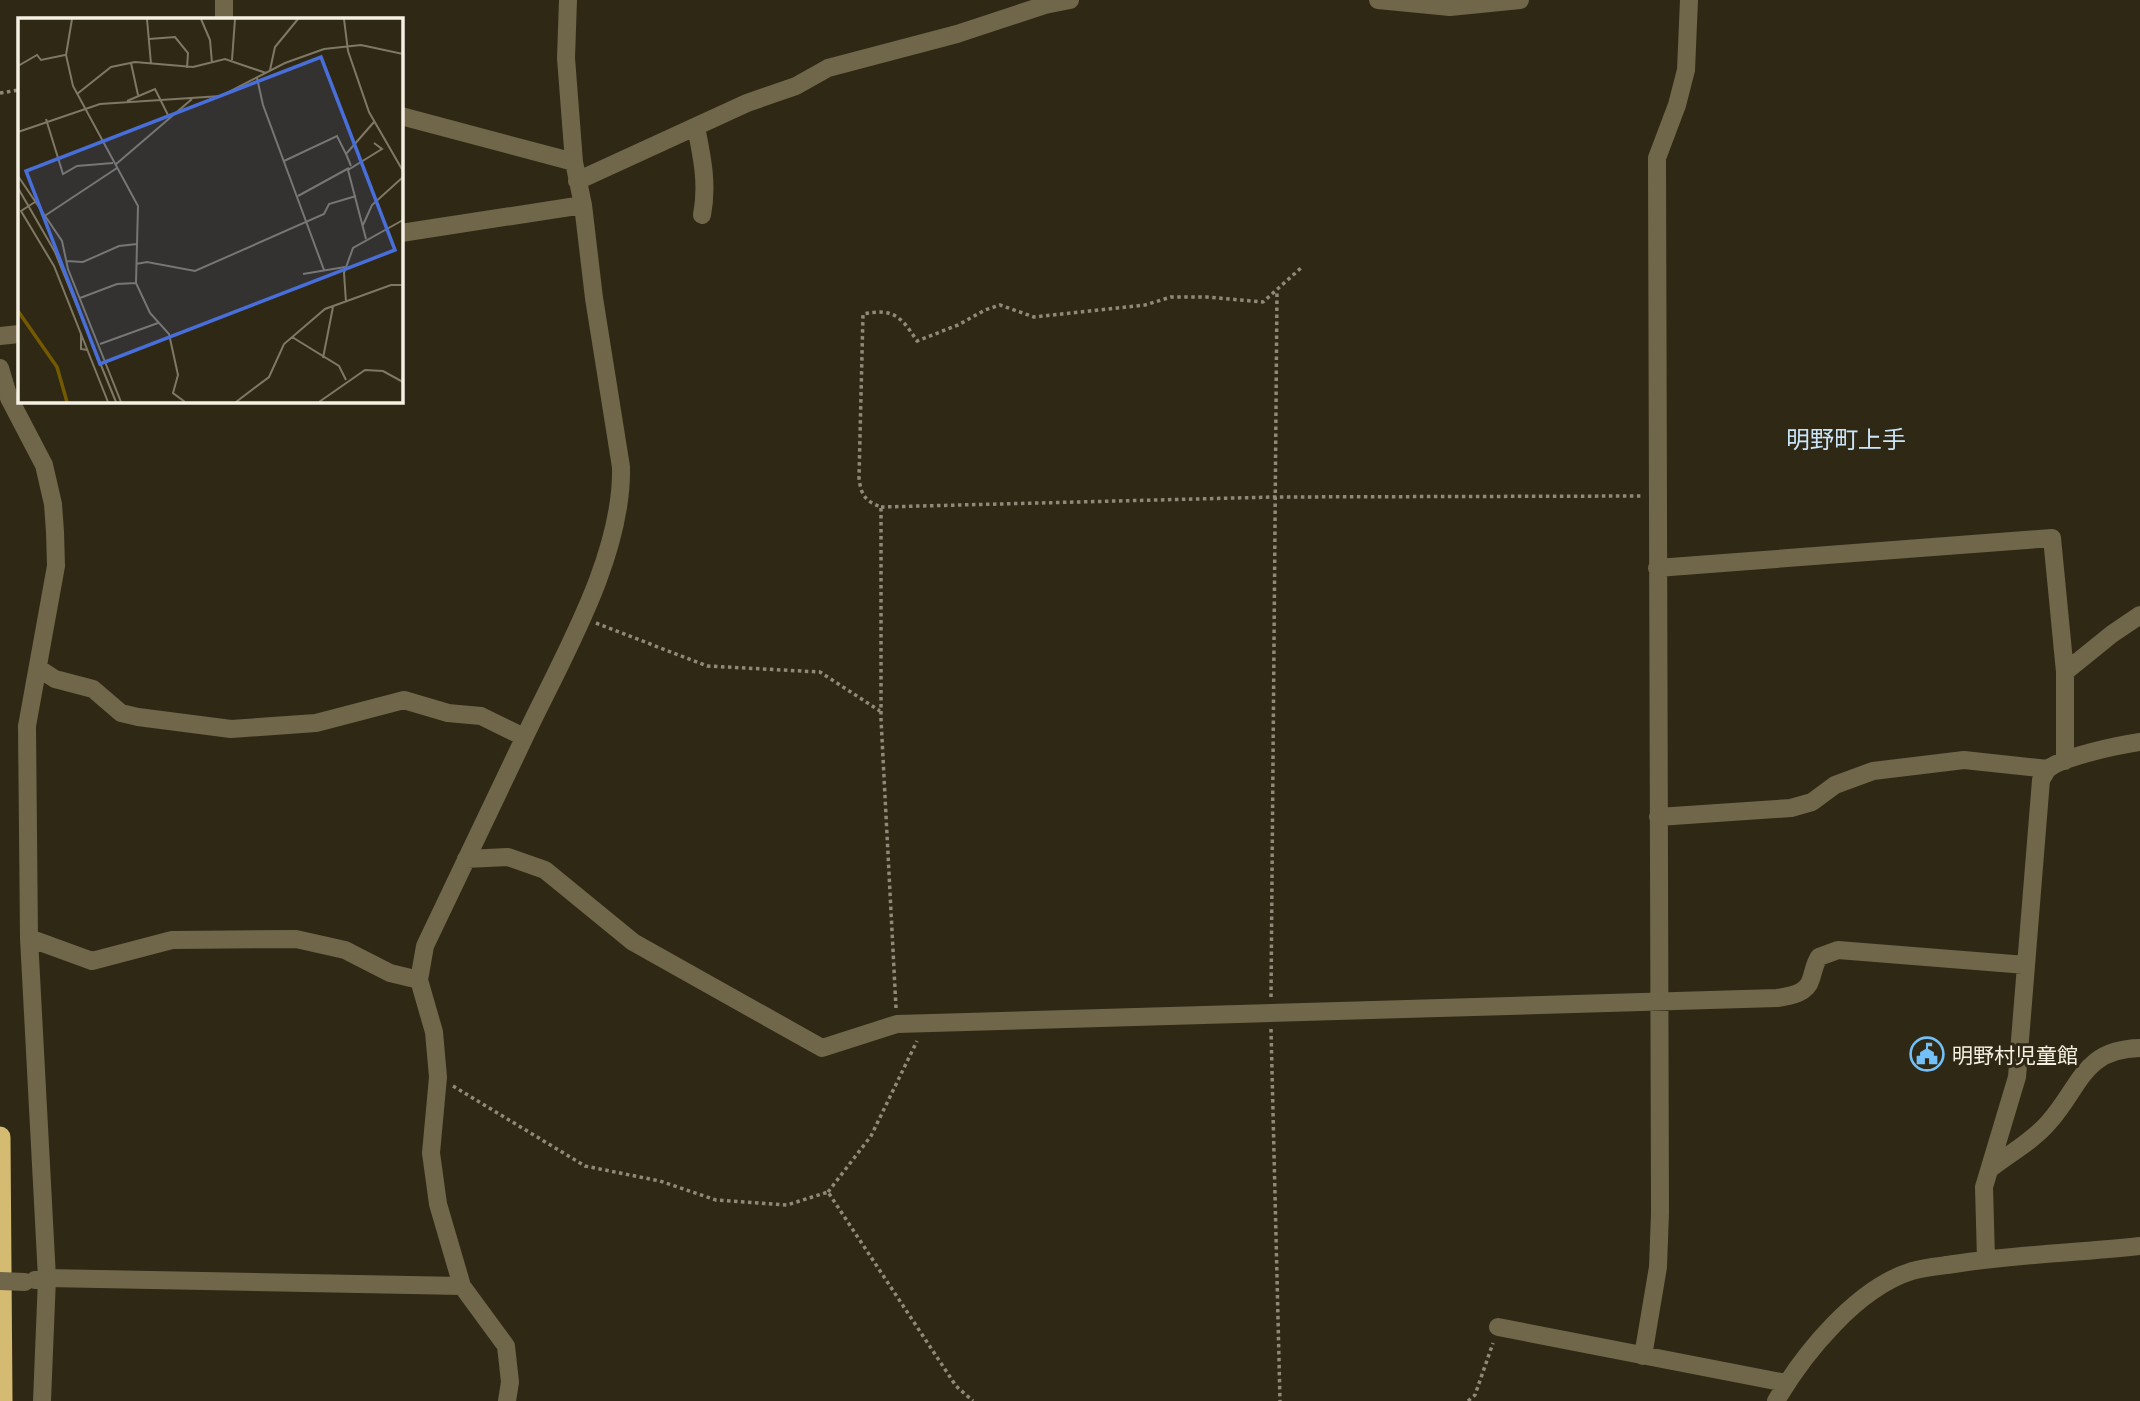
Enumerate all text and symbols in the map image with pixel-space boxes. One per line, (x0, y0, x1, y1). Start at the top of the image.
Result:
inset map (18, 18, 402, 402)
district label: 明野町上手 (1786, 420, 1906, 455)
public building icon: 明野村児童館 (1908, 1035, 1946, 1073)
place label: 明野村児童館 (1952, 1039, 2078, 1069)

